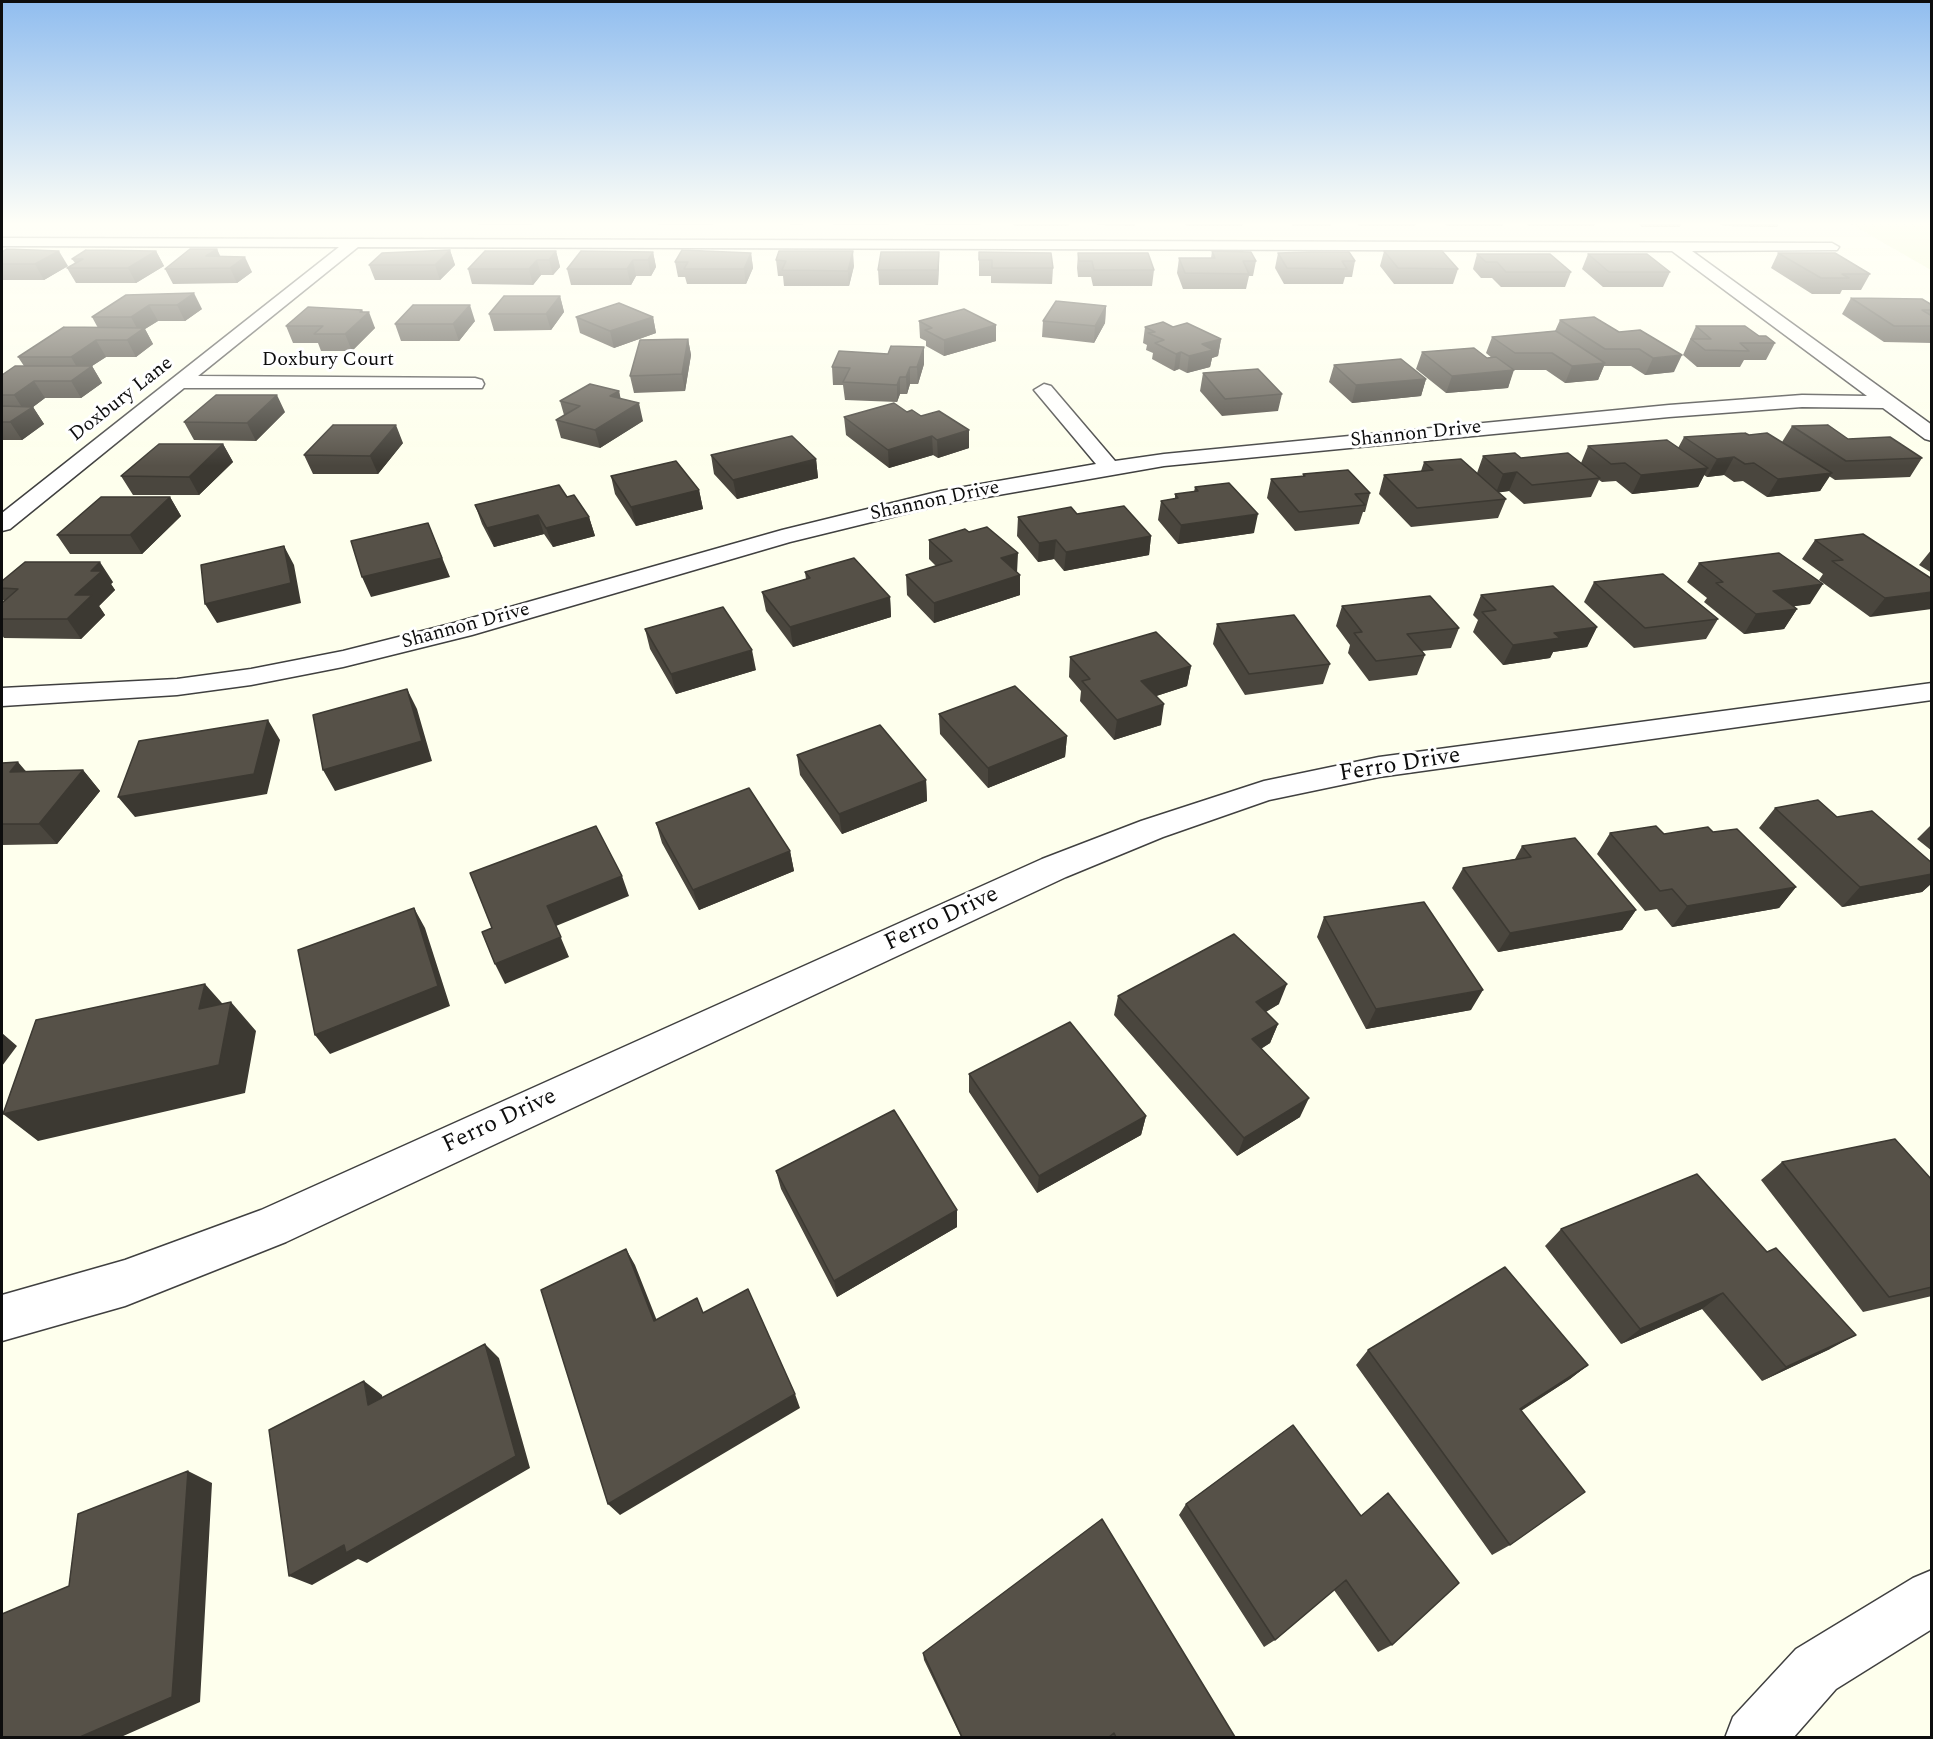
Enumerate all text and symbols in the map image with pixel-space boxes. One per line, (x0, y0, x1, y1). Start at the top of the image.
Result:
street label: Doxbury Court (262, 349, 394, 373)
street label: Doxbury Lane (66, 352, 178, 448)
street label: Shannon Drive (1349, 416, 1483, 454)
street label: Shannon Drive (868, 477, 1002, 527)
street label: Shannon Drive (399, 598, 533, 656)
street label: Ferro Drive (1337, 742, 1463, 790)
street label: Ferro Drive (880, 881, 1004, 959)
street label: Ferro Drive (438, 1083, 562, 1161)

